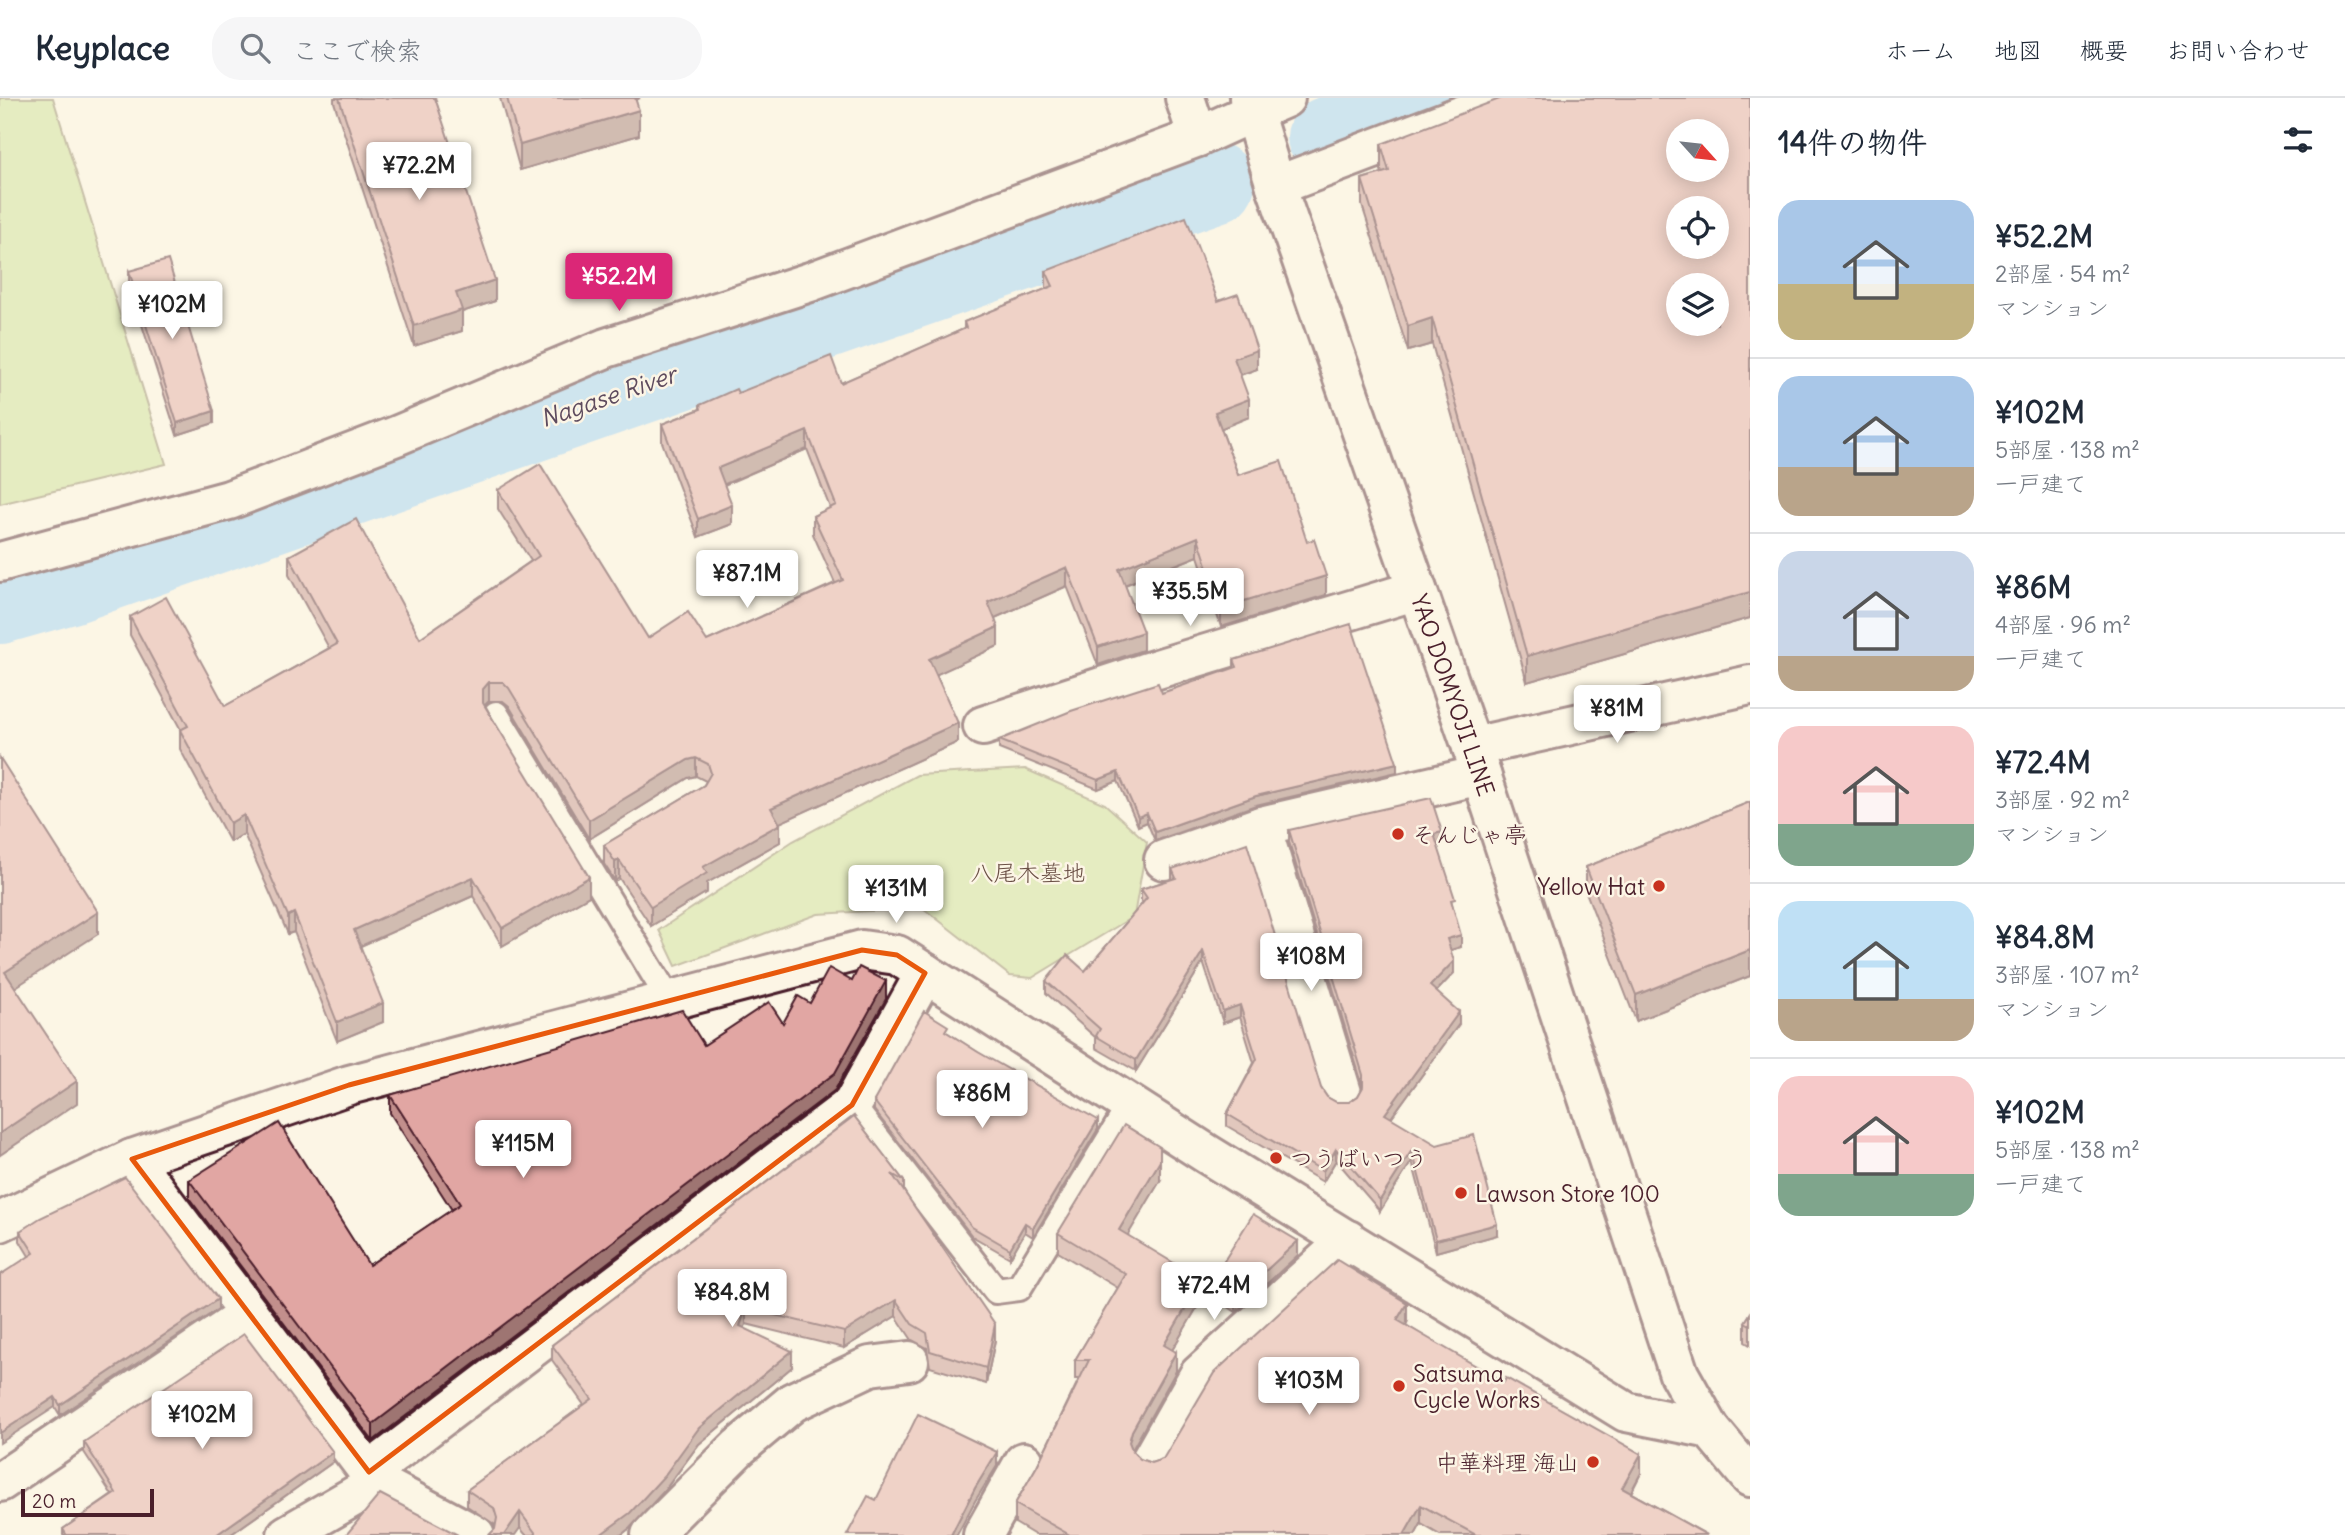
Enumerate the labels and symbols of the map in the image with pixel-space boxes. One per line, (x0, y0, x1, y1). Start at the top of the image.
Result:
north arrow (1666, 119, 1729, 182)
pin: ¥72.2M (362, 142, 476, 202)
pin: ¥52.2M (562, 254, 676, 313)
pin: ¥102M (123, 282, 221, 341)
water label: Nagase River (536, 358, 683, 433)
pin: ¥87.1M (690, 550, 804, 610)
pin: ¥35.5M (1133, 568, 1247, 628)
street label: YAO DOMYOJI LINE (1405, 590, 1501, 800)
pin: ¥81M (1576, 686, 1658, 745)
place label: そんじゃ亭 (1412, 820, 1527, 849)
marker: そんじゃ亭 (1390, 826, 1406, 842)
park label: 八尾木墓地 (971, 858, 1086, 887)
pin: ¥131M (847, 866, 945, 925)
place label: Yellow Hat (1537, 872, 1645, 901)
marker: Yellow Hat (1651, 878, 1667, 894)
pin: ¥108M (1262, 934, 1360, 993)
pin: ¥86M (941, 1070, 1023, 1130)
pin: ¥115M (474, 1121, 572, 1180)
place label: つうばいつう (1290, 1144, 1428, 1173)
marker: つうばいつう (1268, 1150, 1284, 1166)
place label: Lawson Store 100 (1475, 1179, 1660, 1208)
marker: Lawson Store 100 (1453, 1185, 1469, 1201)
pin: ¥72.4M (1157, 1262, 1271, 1322)
pin: ¥84.8M (675, 1270, 789, 1329)
pin: ¥103M (1260, 1358, 1358, 1417)
place label: Satsuma Cycle Works (1413, 1359, 1540, 1414)
marker: Satsuma Cycle Works (1391, 1378, 1407, 1394)
pin: ¥102M (153, 1392, 251, 1451)
place label: 中華料理 海山 (1436, 1448, 1579, 1477)
marker: 中華料理 海山 (1585, 1454, 1601, 1470)
scale bar (21, 1486, 154, 1518)

